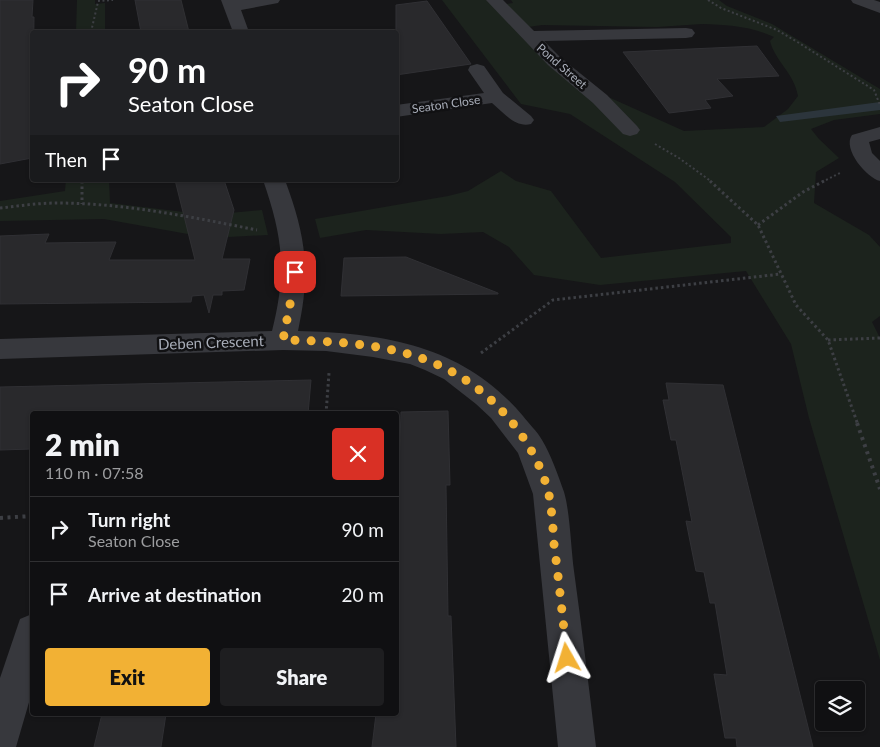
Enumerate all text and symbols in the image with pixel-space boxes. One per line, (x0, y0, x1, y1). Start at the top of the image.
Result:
street label: Pond Street (534, 40, 591, 92)
text: 90 m (128, 48, 206, 90)
icon: right (45, 50, 110, 115)
text: Seaton Close (128, 90, 254, 117)
street label: Seaton Close (411, 92, 481, 116)
icon: arrive (97, 145, 125, 173)
text: Then (45, 148, 87, 171)
pin (274, 251, 316, 293)
icon: arrive (281, 258, 309, 286)
street label: Deben Crescent (158, 331, 265, 353)
text: 2 min (45, 426, 120, 462)
button: close (332, 428, 384, 480)
text: 110 m · 07:58 (45, 463, 144, 482)
text: Turn right (88, 508, 170, 531)
icon: right (45, 515, 73, 543)
text: 90 m (341, 518, 384, 541)
text: Seaton Close (88, 531, 180, 550)
icon: arrive (45, 580, 73, 608)
text: Arrive at destination (88, 583, 261, 606)
text: 20 m (341, 583, 384, 606)
position arrow (540, 631, 592, 683)
button: Exit (45, 648, 210, 706)
button: Share (220, 648, 384, 706)
map controls (815, 681, 865, 731)
button: layers (815, 681, 865, 731)

